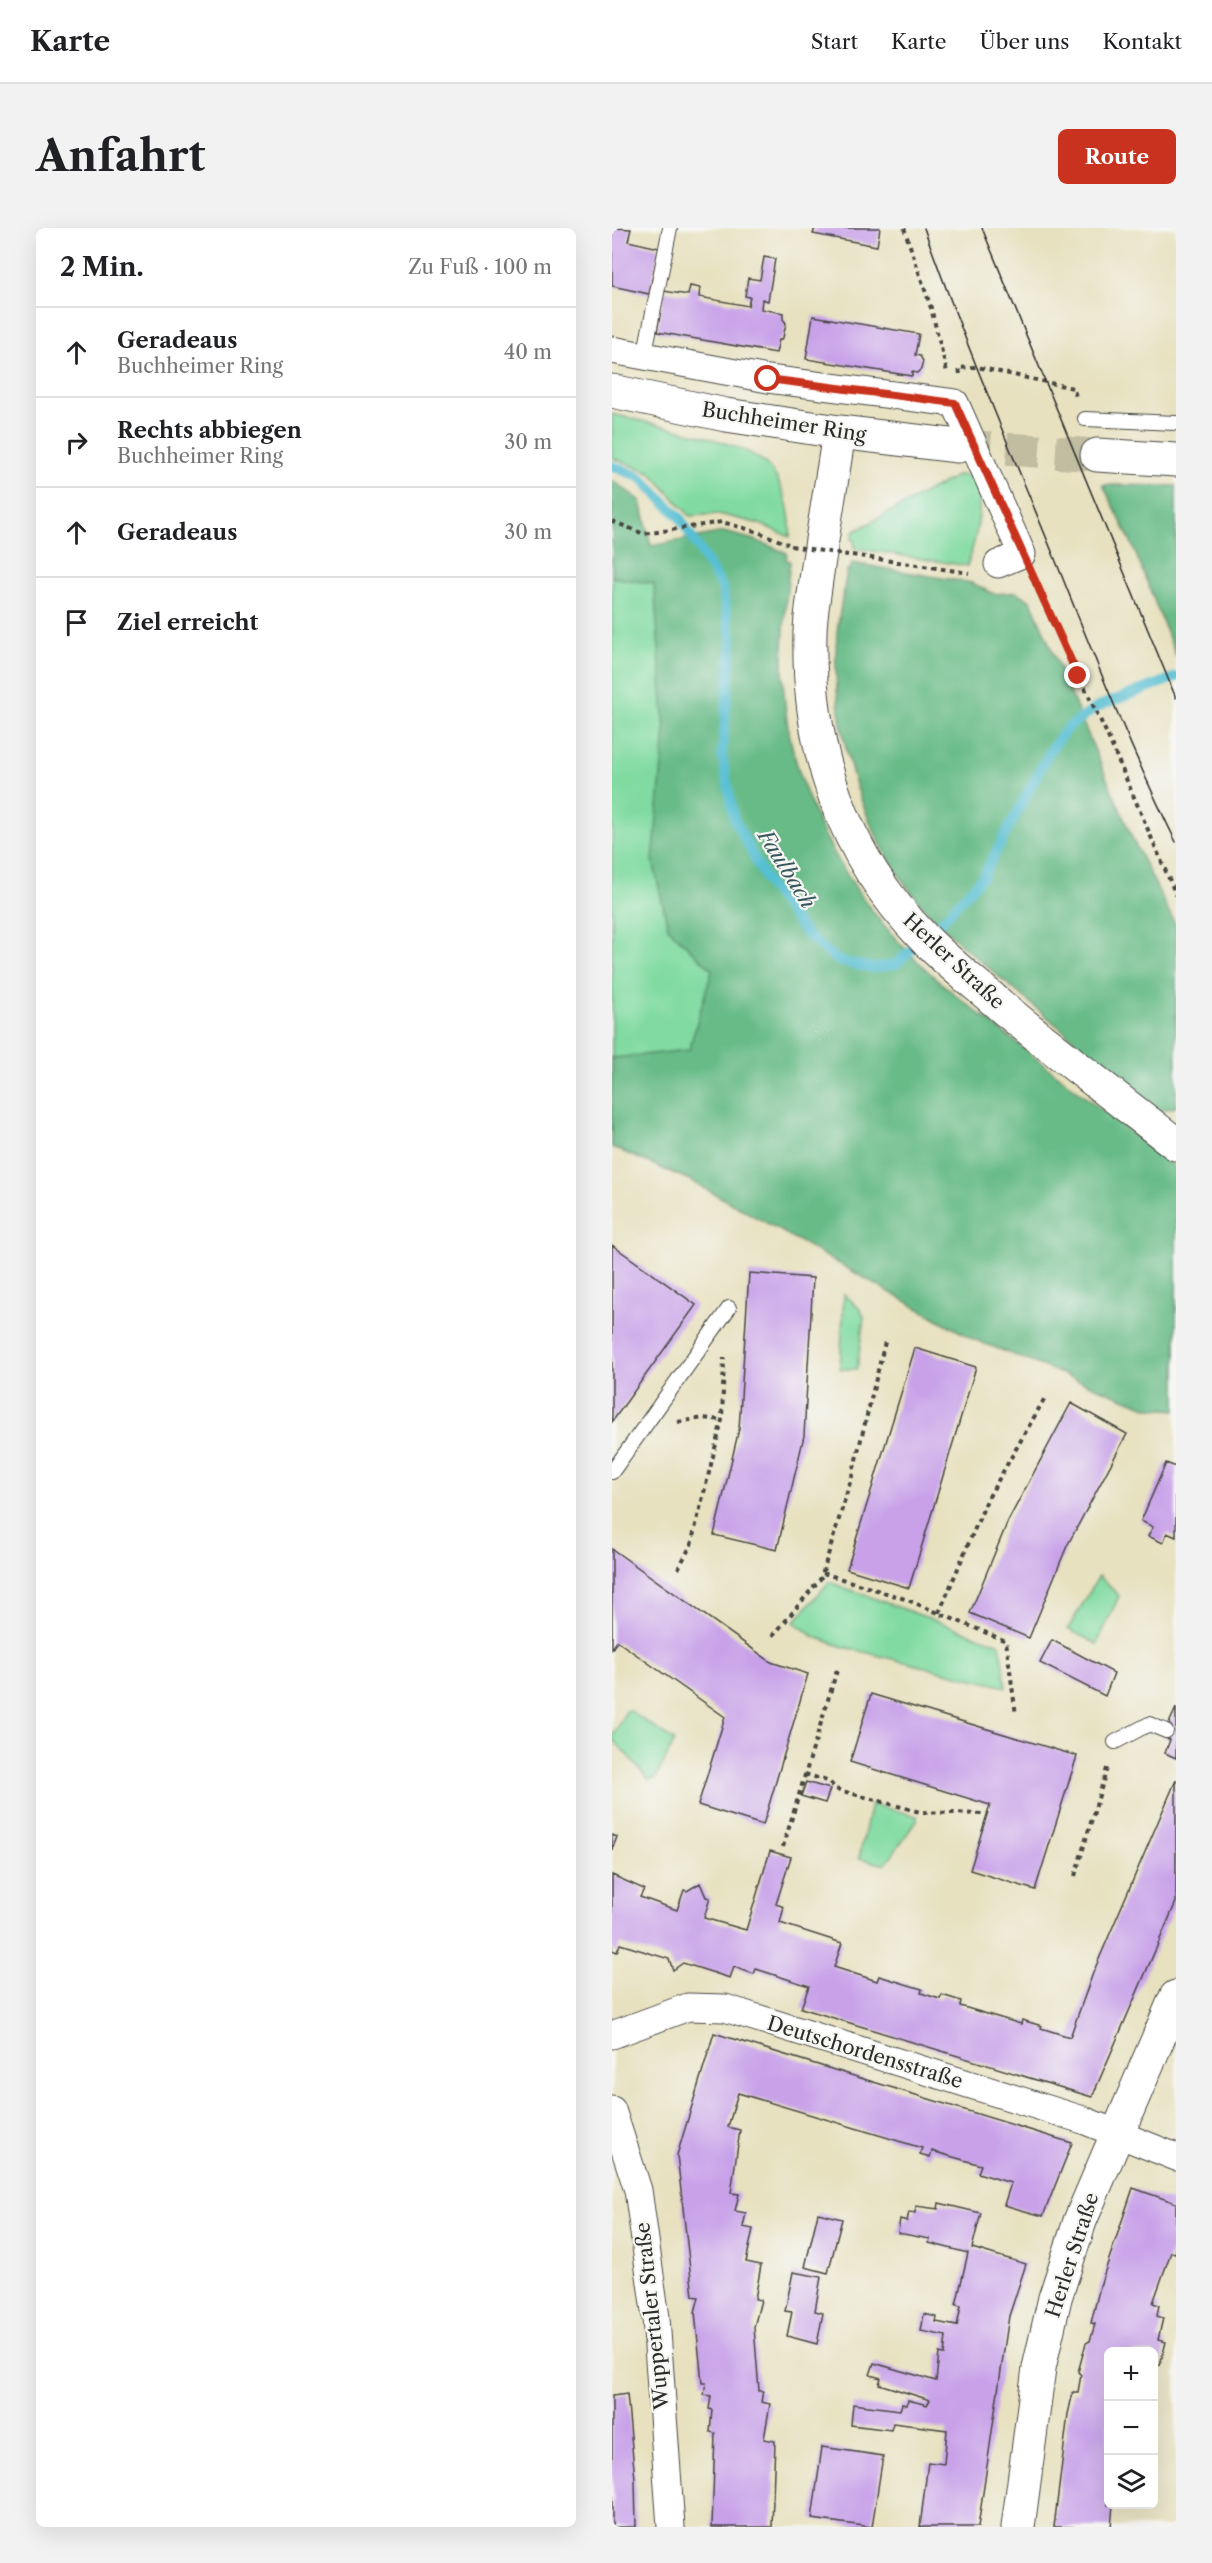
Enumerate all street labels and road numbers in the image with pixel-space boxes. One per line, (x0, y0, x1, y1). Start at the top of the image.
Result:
street label: Buchheimer Ring (700, 397, 868, 447)
street label: Herler Straße (898, 908, 1010, 1014)
street label: Deutschordensstraße (764, 2011, 966, 2093)
street label: Herler Straße (1041, 2190, 1103, 2320)
street label: Wuppertaler Straße (630, 2221, 674, 2412)

